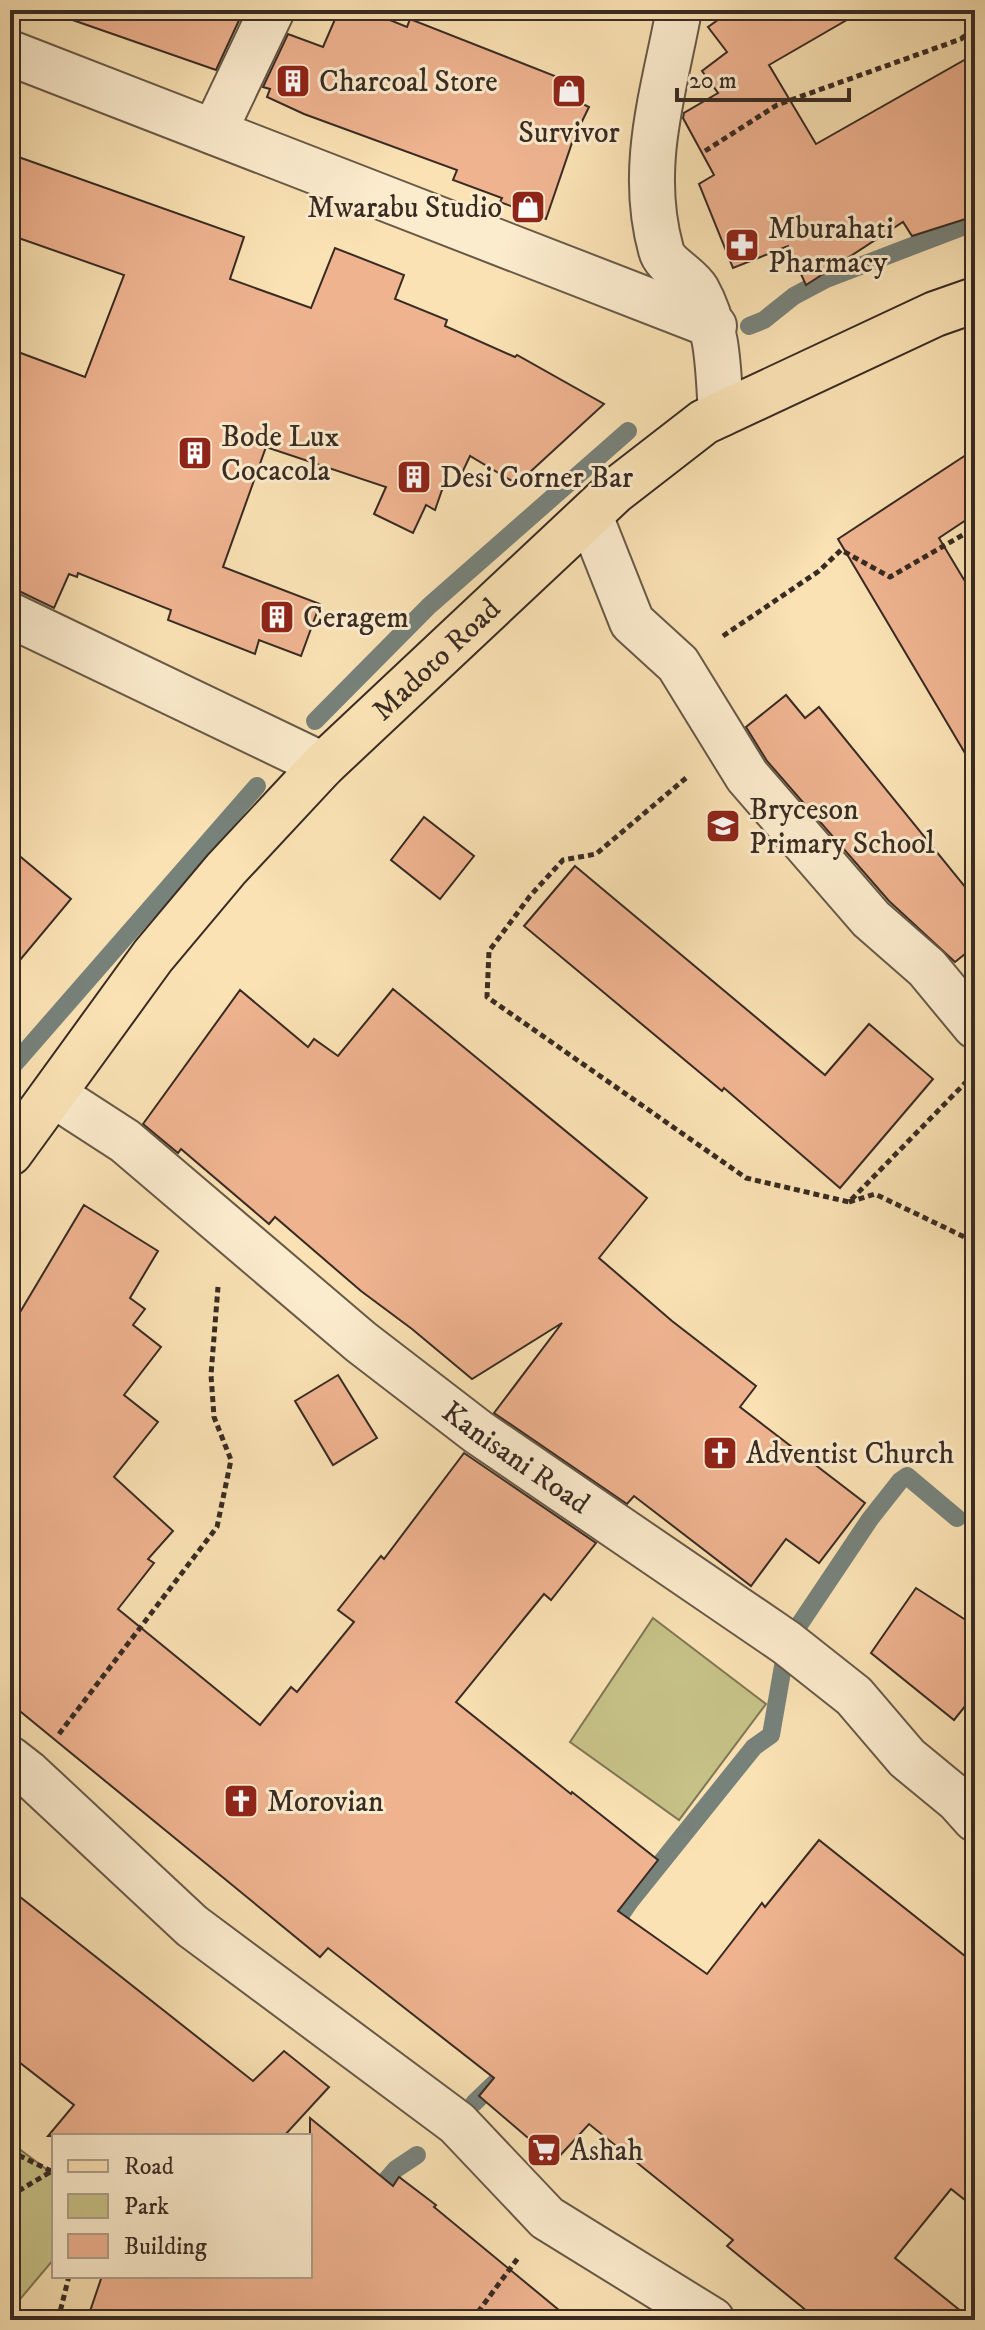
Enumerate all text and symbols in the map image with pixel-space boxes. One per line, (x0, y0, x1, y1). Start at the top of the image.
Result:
scale bar (677, 52, 849, 102)
building icon: Charcoal Store (274, 62, 312, 100)
place label: Charcoal Store (319, 64, 498, 101)
text: 20 m (689, 66, 737, 96)
shop icon: Survivor (550, 72, 588, 110)
place label: Survivor (518, 115, 620, 152)
shop icon: Mwarabu Studio (509, 188, 547, 226)
place label: Mwarabu Studio (307, 190, 502, 227)
place label: Mburahati Pharmacy (768, 211, 894, 282)
pharmacy icon: Mburahati Pharmacy (723, 226, 761, 264)
place label: Bode Lux Cocacola (221, 419, 340, 490)
building icon: Bode Lux Cocacola (176, 434, 214, 472)
building icon: Desi Corner Bar (395, 458, 433, 496)
place label: Desi Corner Bar (440, 460, 633, 497)
street label: Madoto Road (365, 591, 509, 729)
building icon: Ceragem (258, 598, 296, 636)
place label: Ceragem (303, 600, 409, 637)
place label: Bryceson Primary School (749, 792, 935, 863)
school or university icon: Bryceson Primary School (704, 807, 742, 845)
street label: Kanisani Road (434, 1394, 596, 1523)
church icon: Adventist Church (701, 1434, 739, 1472)
place label: Adventist Church (746, 1436, 954, 1473)
church icon: Morovian (222, 1782, 260, 1820)
place label: Morovian (267, 1784, 384, 1821)
supermarket icon: Ashah (525, 2131, 563, 2169)
place label: Ashah (570, 2133, 644, 2170)
legend (52, 2134, 312, 2278)
text: Road (124, 2152, 174, 2182)
text: Park (124, 2192, 169, 2222)
text: Building (124, 2232, 207, 2262)

